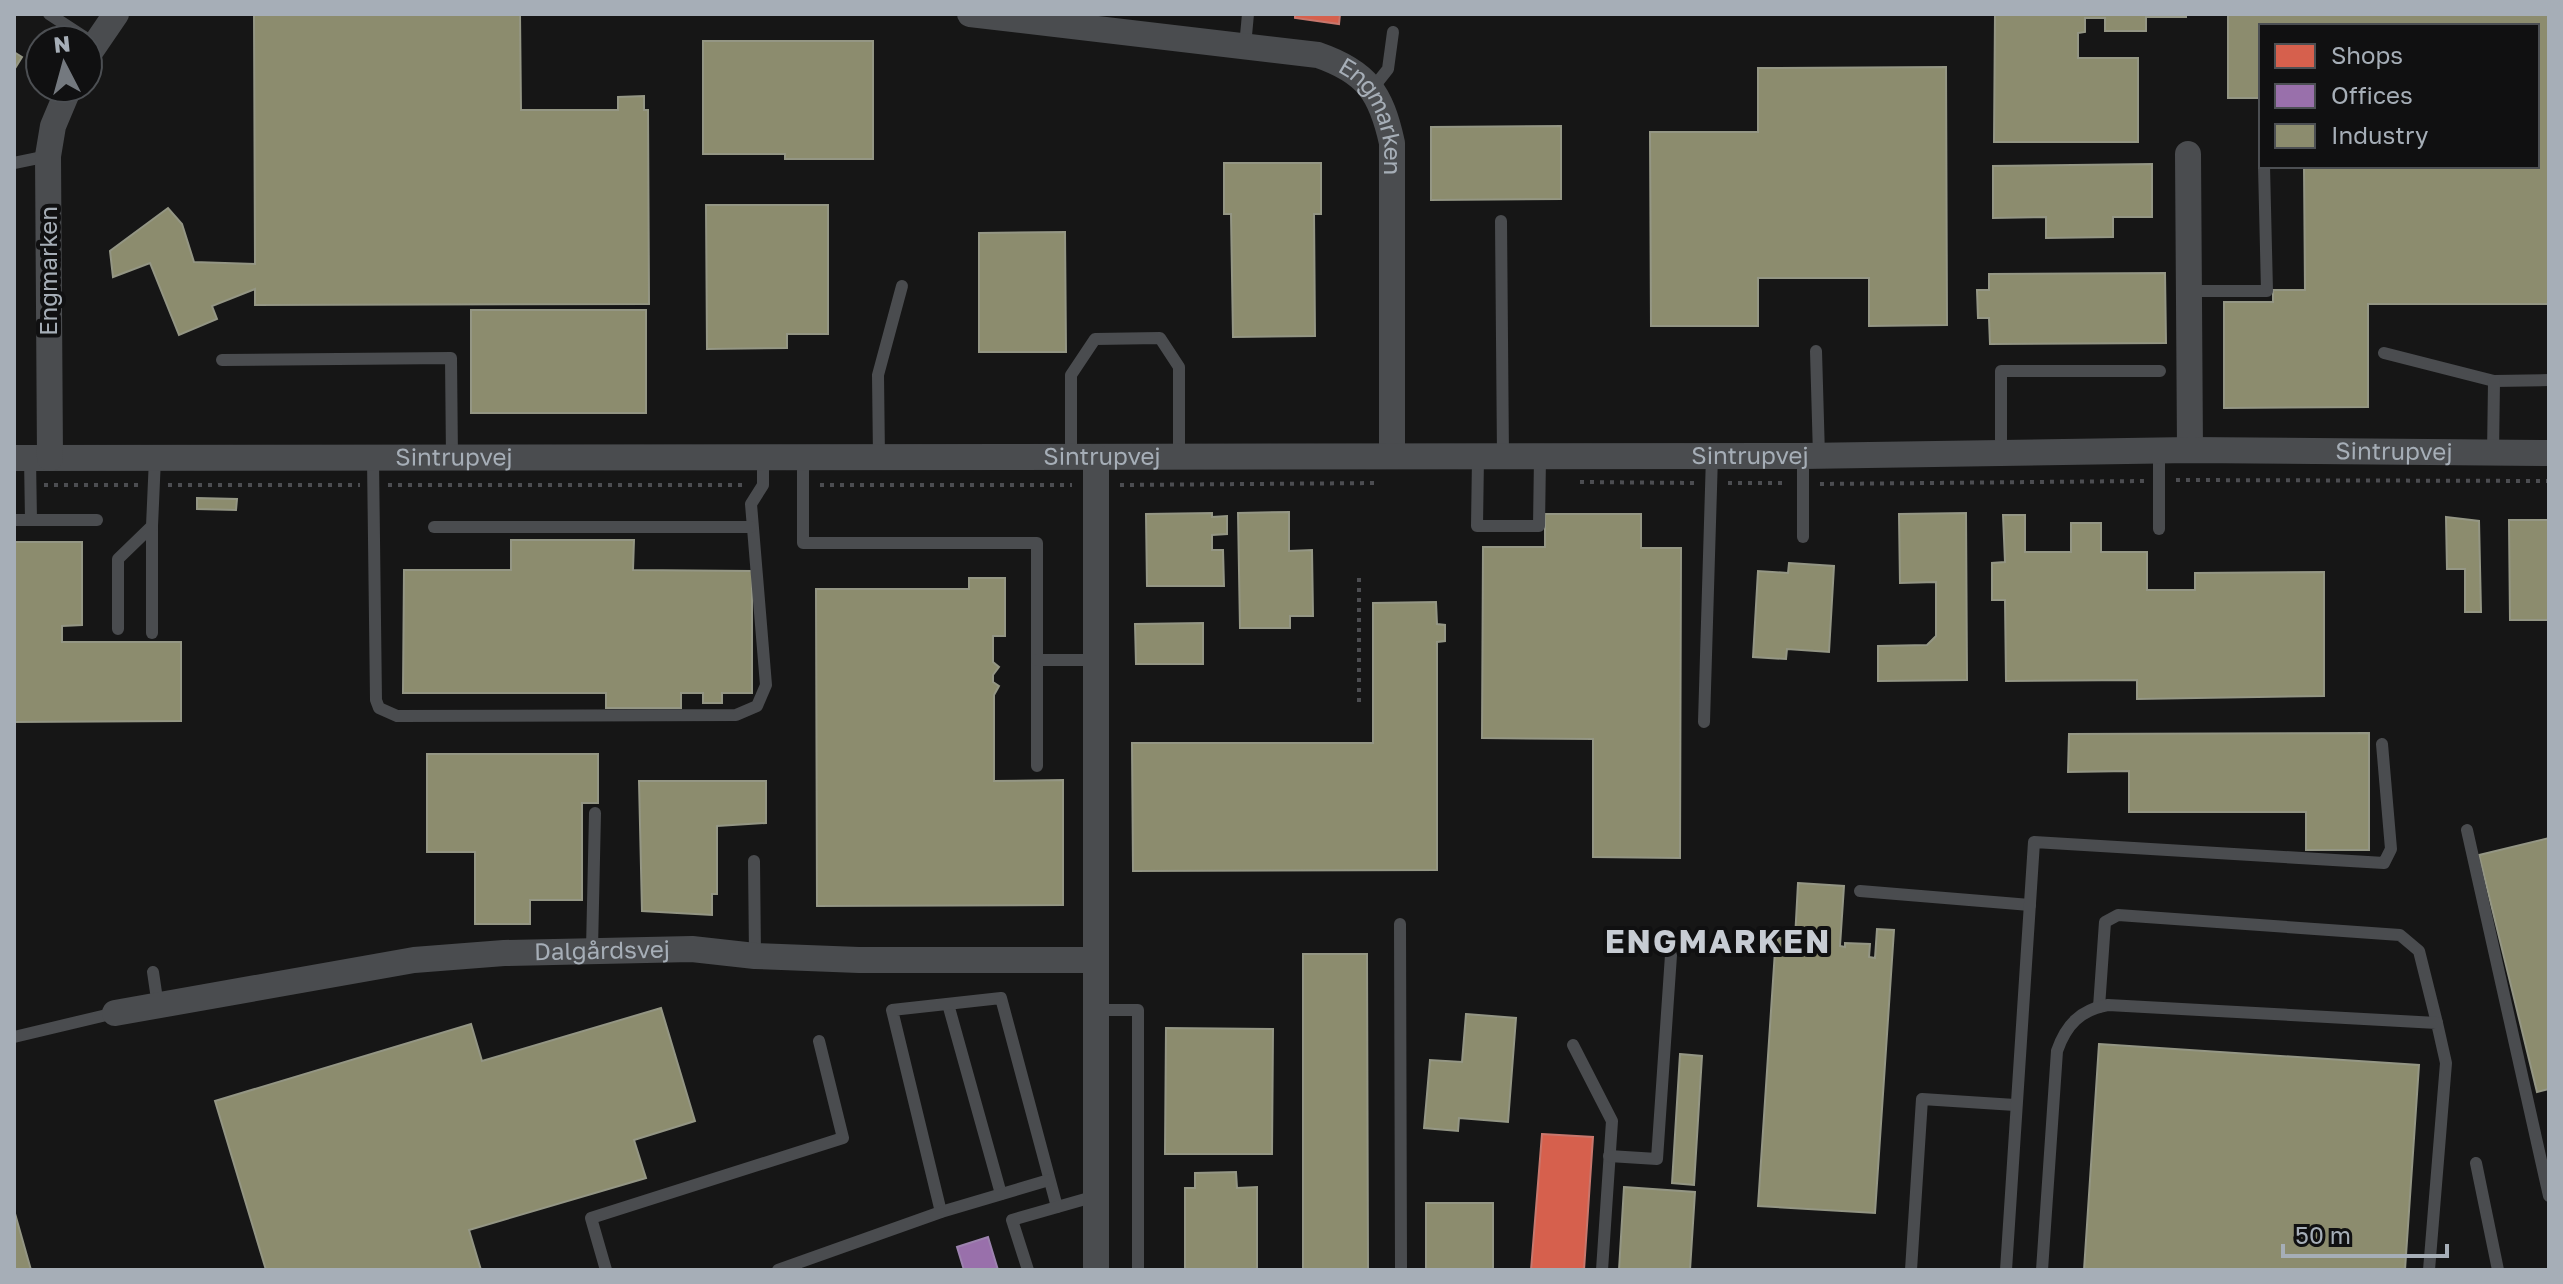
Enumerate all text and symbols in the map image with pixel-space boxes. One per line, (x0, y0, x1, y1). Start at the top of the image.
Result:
north arrow (24, 24, 104, 104)
legend (2259, 24, 2539, 168)
text: N (52, 29, 72, 58)
text: Shops (2331, 40, 2403, 69)
street label: Engmarken (1334, 50, 1408, 175)
text: Offices (2331, 80, 2413, 109)
text: Industry (2331, 120, 2428, 149)
street label: Engmarken (33, 206, 62, 336)
street label: Sintrupvej (2335, 435, 2453, 465)
street label: Sintrupvej (1691, 440, 1809, 469)
street label: Sintrupvej (395, 441, 513, 471)
street label: Sintrupvej (1043, 441, 1161, 470)
district label: ENGMARKEN (1605, 922, 1831, 960)
street label: Dalgårdsvej (534, 933, 670, 965)
scale bar (2283, 1208, 2447, 1258)
text: 50 m (2295, 1220, 2351, 1249)

